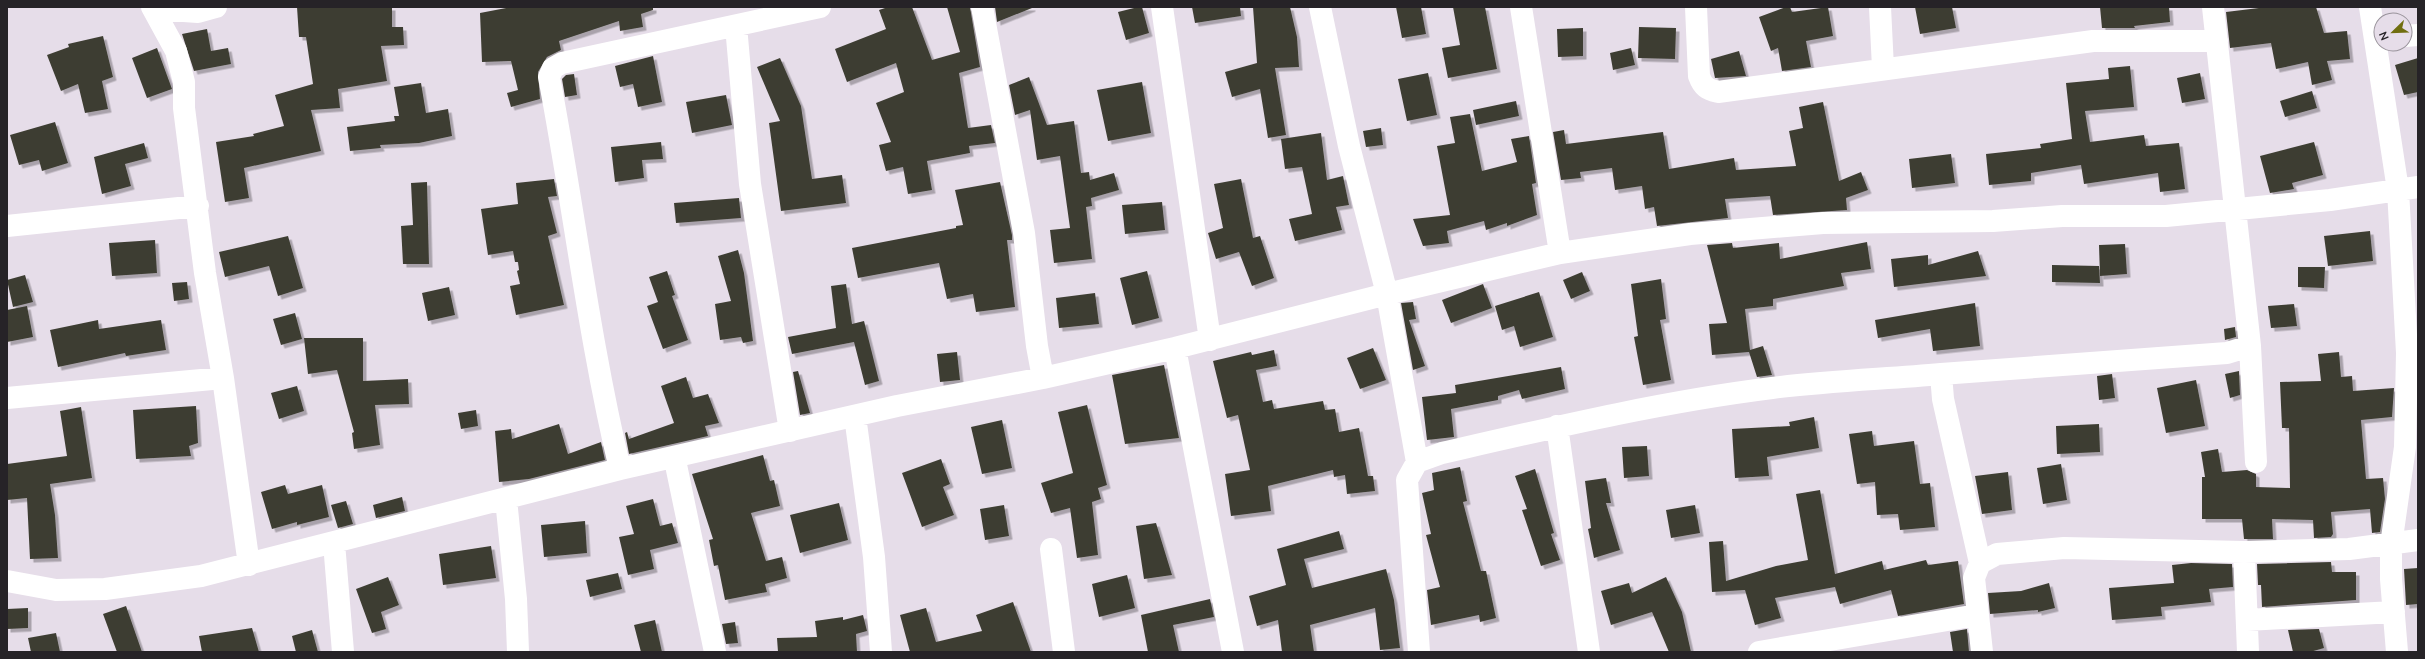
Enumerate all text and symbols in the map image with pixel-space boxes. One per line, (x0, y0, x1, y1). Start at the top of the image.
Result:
north arrow (2373, 12, 2413, 52)
text: N (2376, 29, 2393, 42)

